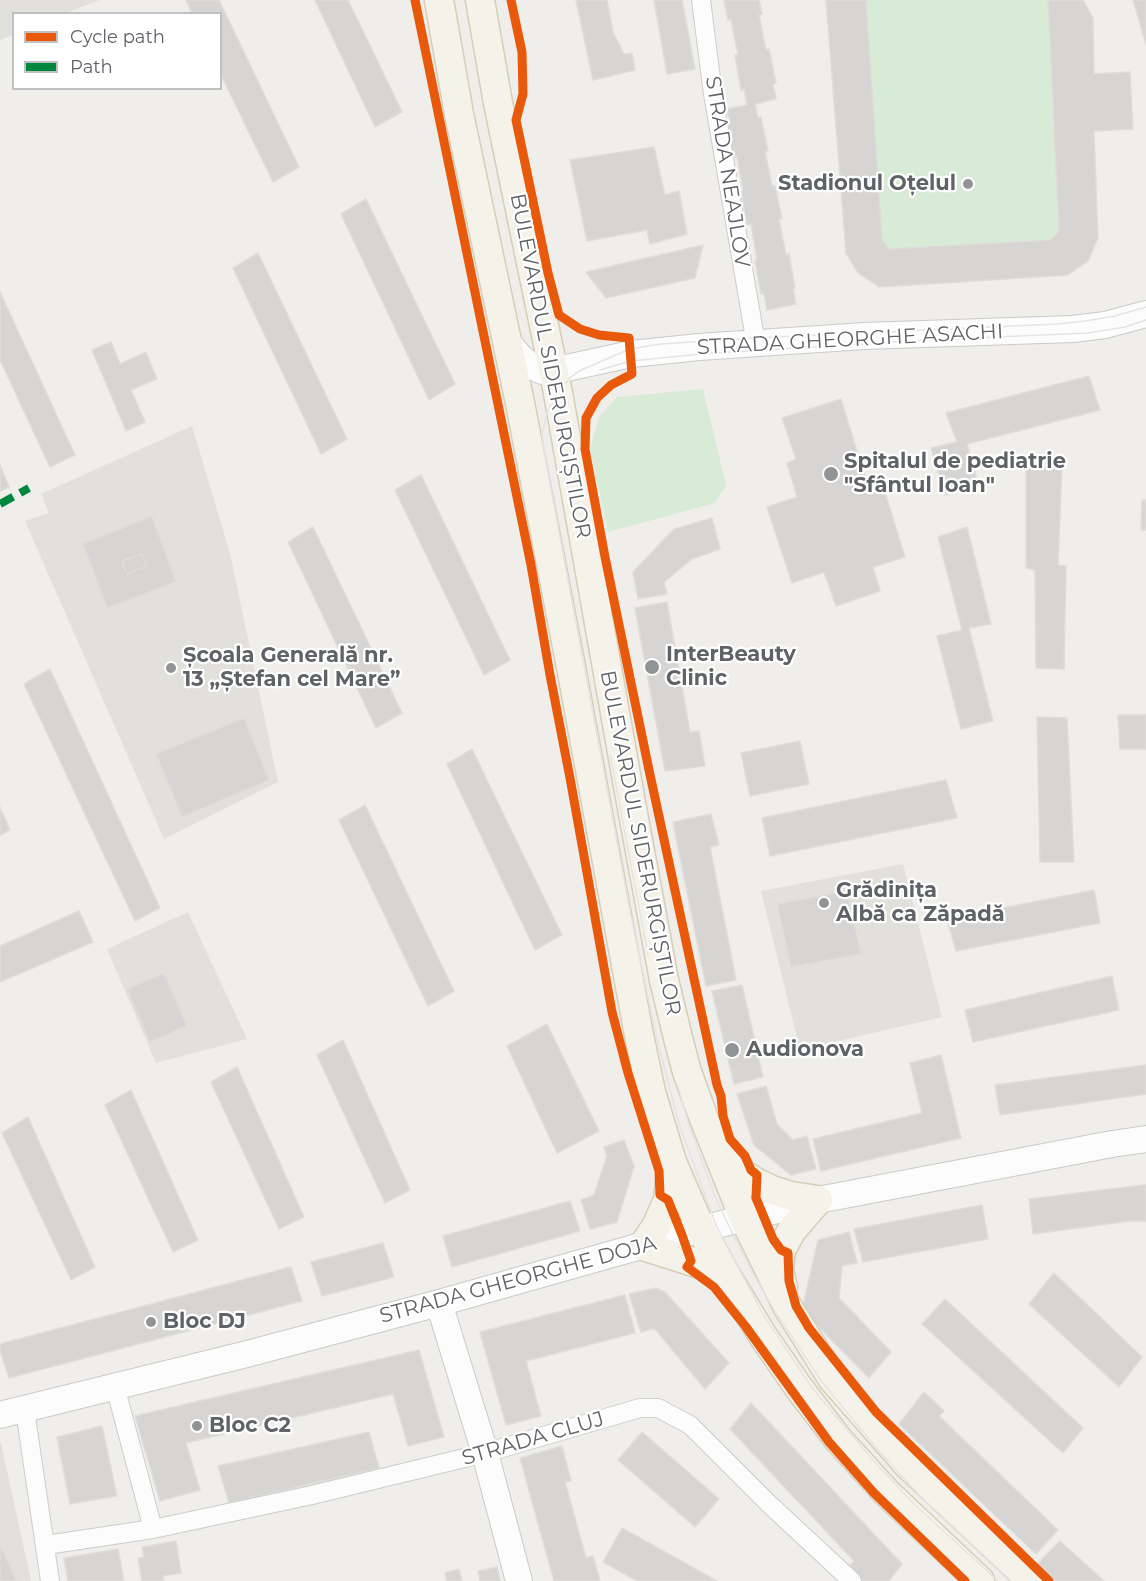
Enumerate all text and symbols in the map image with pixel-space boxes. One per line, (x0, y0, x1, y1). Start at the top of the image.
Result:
legend (12, 12, 222, 90)
text: Cycle path (70, 26, 165, 48)
text: Path (70, 56, 113, 78)
street label: STRADA NEAJLOV (699, 74, 755, 270)
place label: Stadionul Oțelul (778, 171, 956, 197)
marker: Stadionul Oțelul (961, 177, 975, 191)
street label: BULEVARDUL SIDERURGIȘTILOR (504, 191, 596, 541)
street label: STRADA GHEORGHE ASACHI (696, 319, 1004, 361)
place label: Spitalul de pediatrie "Sfântul Ioan" (844, 449, 1066, 499)
marker: Spitalul de pediatrie "Sfântul Ioan" (822, 465, 840, 483)
place label: InterBeauty Clinic (666, 642, 796, 692)
place label: Școala Generală nr. 13 „Ștefan cel Mare” (183, 643, 400, 693)
marker: InterBeauty Clinic (643, 658, 661, 676)
marker: Școala Generală nr. 13 „Ștefan cel Mare” (164, 661, 178, 675)
street label: BULEVARDUL SIDERURGIȘTILOR (594, 668, 686, 1018)
place label: Grădinița Albă ca Zăpadă (836, 878, 1005, 928)
marker: Grădinița Albă ca Zăpadă (817, 896, 831, 910)
place label: Audionova (746, 1037, 864, 1063)
marker: Audionova (723, 1041, 741, 1059)
street label: STRADA GHEORGHE DOJA (377, 1231, 659, 1329)
place label: Bloc DJ (163, 1309, 246, 1335)
marker: Bloc DJ (144, 1315, 158, 1329)
street label: STRADA CLUJ (459, 1407, 607, 1471)
place label: Bloc C2 (209, 1413, 291, 1439)
marker: Bloc C2 (190, 1419, 204, 1433)

